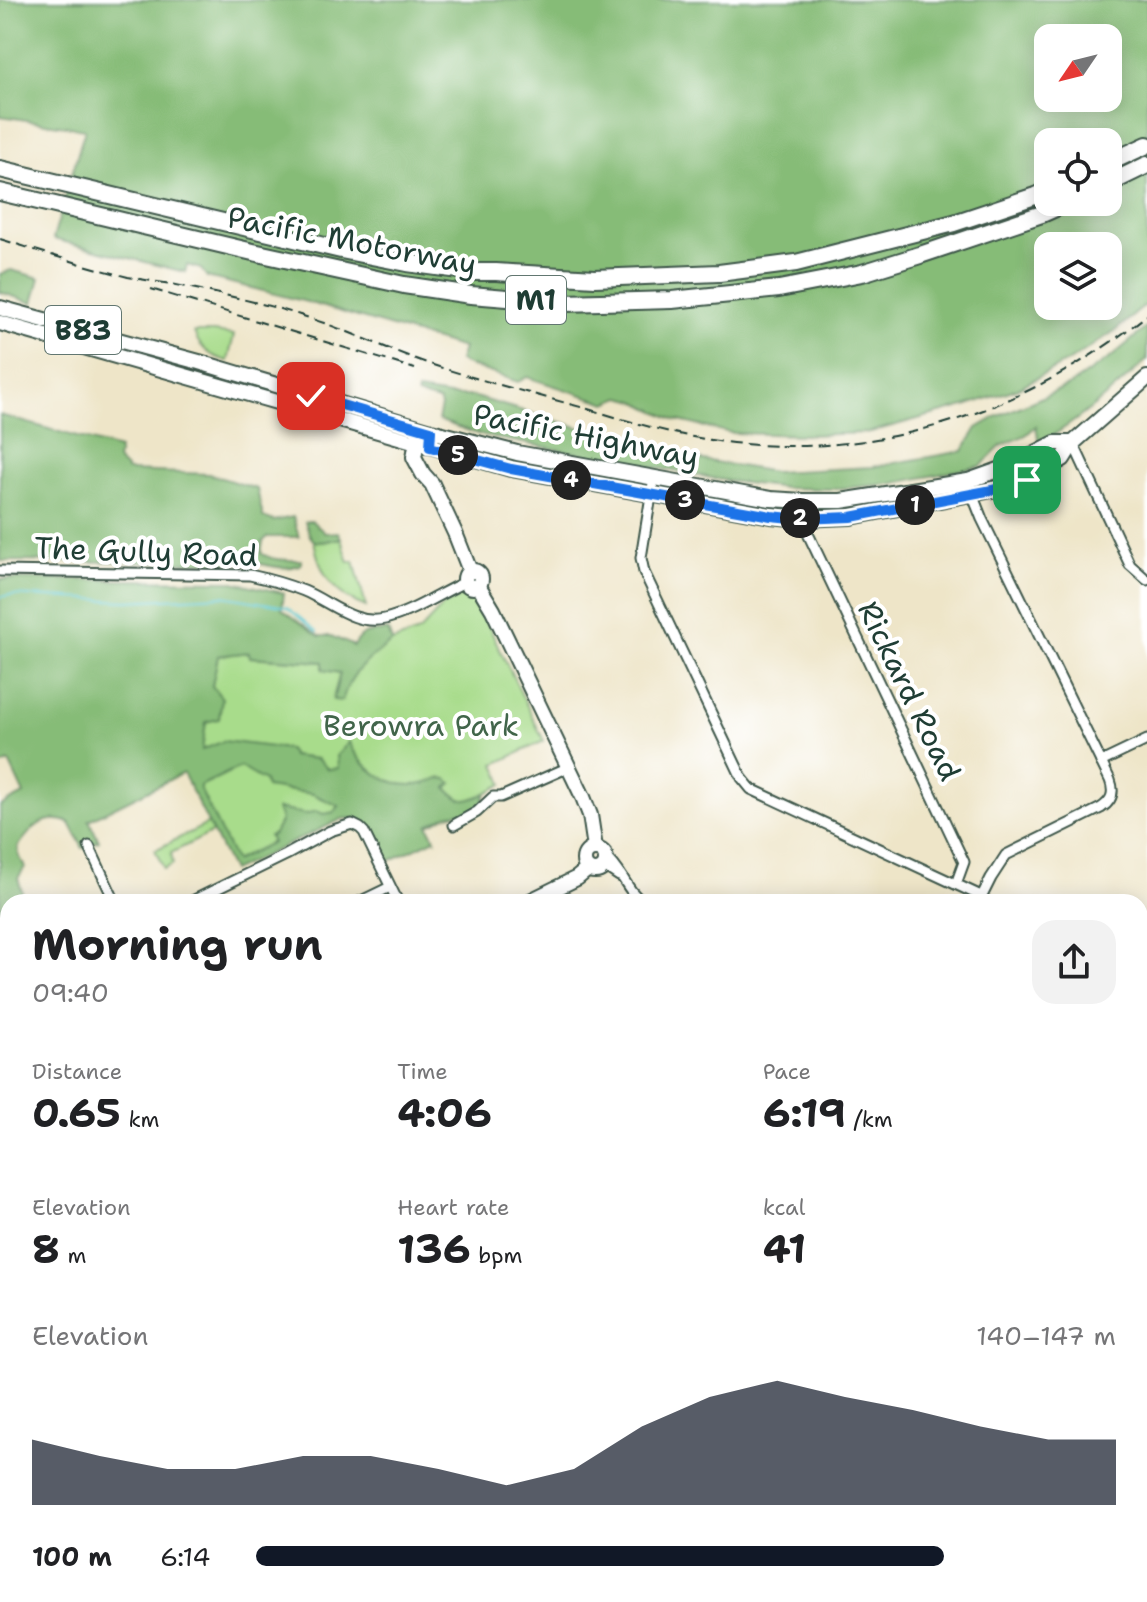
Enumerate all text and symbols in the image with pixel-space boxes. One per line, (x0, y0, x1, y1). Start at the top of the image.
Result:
north arrow (1034, 24, 1122, 112)
map controls (1034, 24, 1122, 320)
button: locate (1034, 128, 1122, 216)
street label: Pacific Motorway (224, 196, 480, 285)
button: layers (1034, 232, 1122, 320)
road number: M1 (506, 276, 566, 324)
road number: B83 (45, 306, 121, 354)
pin (277, 362, 345, 430)
icon: check (289, 374, 333, 418)
street label: Pacific Highway (470, 394, 702, 477)
pin: 5 (438, 435, 478, 475)
text: 5 (451, 440, 465, 469)
pin (993, 446, 1061, 514)
icon: arrive (1005, 458, 1049, 502)
pin: 4 (551, 460, 591, 500)
text: 4 (563, 465, 579, 494)
pin: 3 (665, 480, 705, 520)
text: 3 (677, 485, 693, 514)
pin: 1 (895, 485, 935, 525)
text: 1 (910, 490, 920, 519)
pin: 2 (780, 498, 820, 538)
text: 2 (792, 503, 808, 532)
street label: The Gully Road (34, 527, 258, 576)
street label: Rickard Road (848, 594, 971, 788)
park label: Berowra Park (323, 705, 519, 746)
text: Morning run (32, 915, 323, 974)
button: share (1032, 920, 1116, 1004)
text: 09:40 (32, 975, 109, 1010)
text: Distance (32, 1057, 122, 1086)
text: Time (397, 1057, 448, 1086)
text: Pace (763, 1057, 811, 1086)
text: 0.65 (32, 1086, 121, 1140)
text: 4:06 (397, 1086, 492, 1140)
text: 6:19 (763, 1086, 846, 1140)
text: km (121, 1105, 160, 1134)
text: /km (846, 1105, 893, 1134)
text: Elevation (32, 1193, 130, 1222)
text: Heart rate (397, 1193, 509, 1222)
text: kcal (763, 1193, 805, 1222)
text: 8 (32, 1222, 60, 1276)
text: 136 (397, 1222, 471, 1276)
text: 41 (763, 1222, 806, 1276)
text: m (60, 1241, 86, 1270)
text: bpm (471, 1241, 523, 1270)
text: Elevation (32, 1318, 148, 1353)
text: 140–147 m (976, 1318, 1116, 1353)
text: 100 m (32, 1539, 112, 1574)
text: 6:14 (160, 1539, 210, 1574)

